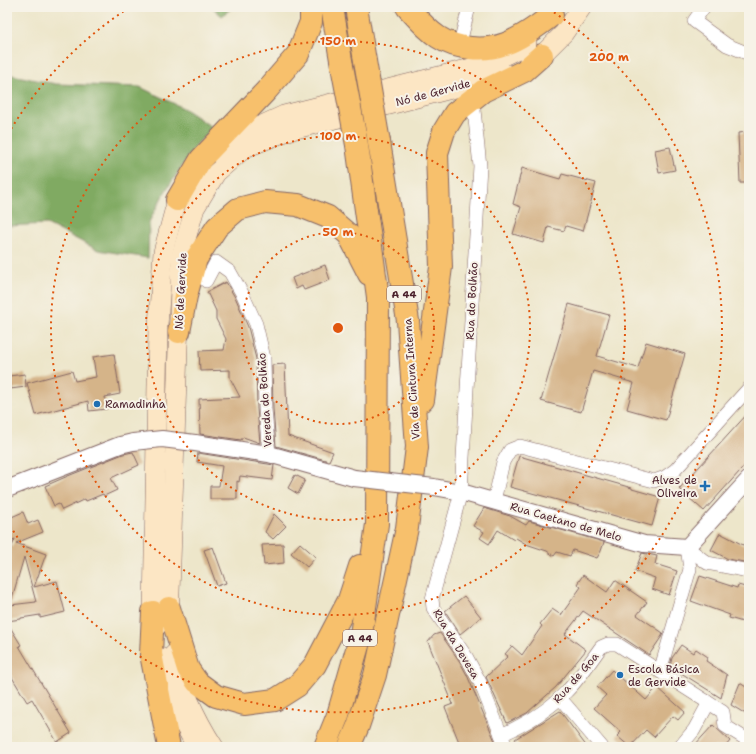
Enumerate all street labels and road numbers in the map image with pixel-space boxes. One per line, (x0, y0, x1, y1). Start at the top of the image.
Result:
street label: Nó de Gervide (394, 76, 472, 110)
street label: Nó de Gervide (171, 252, 191, 330)
street label: Rua do Bolhão (462, 261, 482, 340)
road number: A 44 (387, 286, 421, 302)
street label: Via de Cintura Interna (400, 318, 424, 440)
street label: Vereda do Bolhão (254, 352, 276, 448)
street label: Rua Caetano de Melo (508, 499, 624, 545)
street label: Rua da Devesa (429, 606, 483, 682)
road number: A 44 (343, 630, 377, 646)
street label: Rua de Goa (550, 649, 602, 707)

